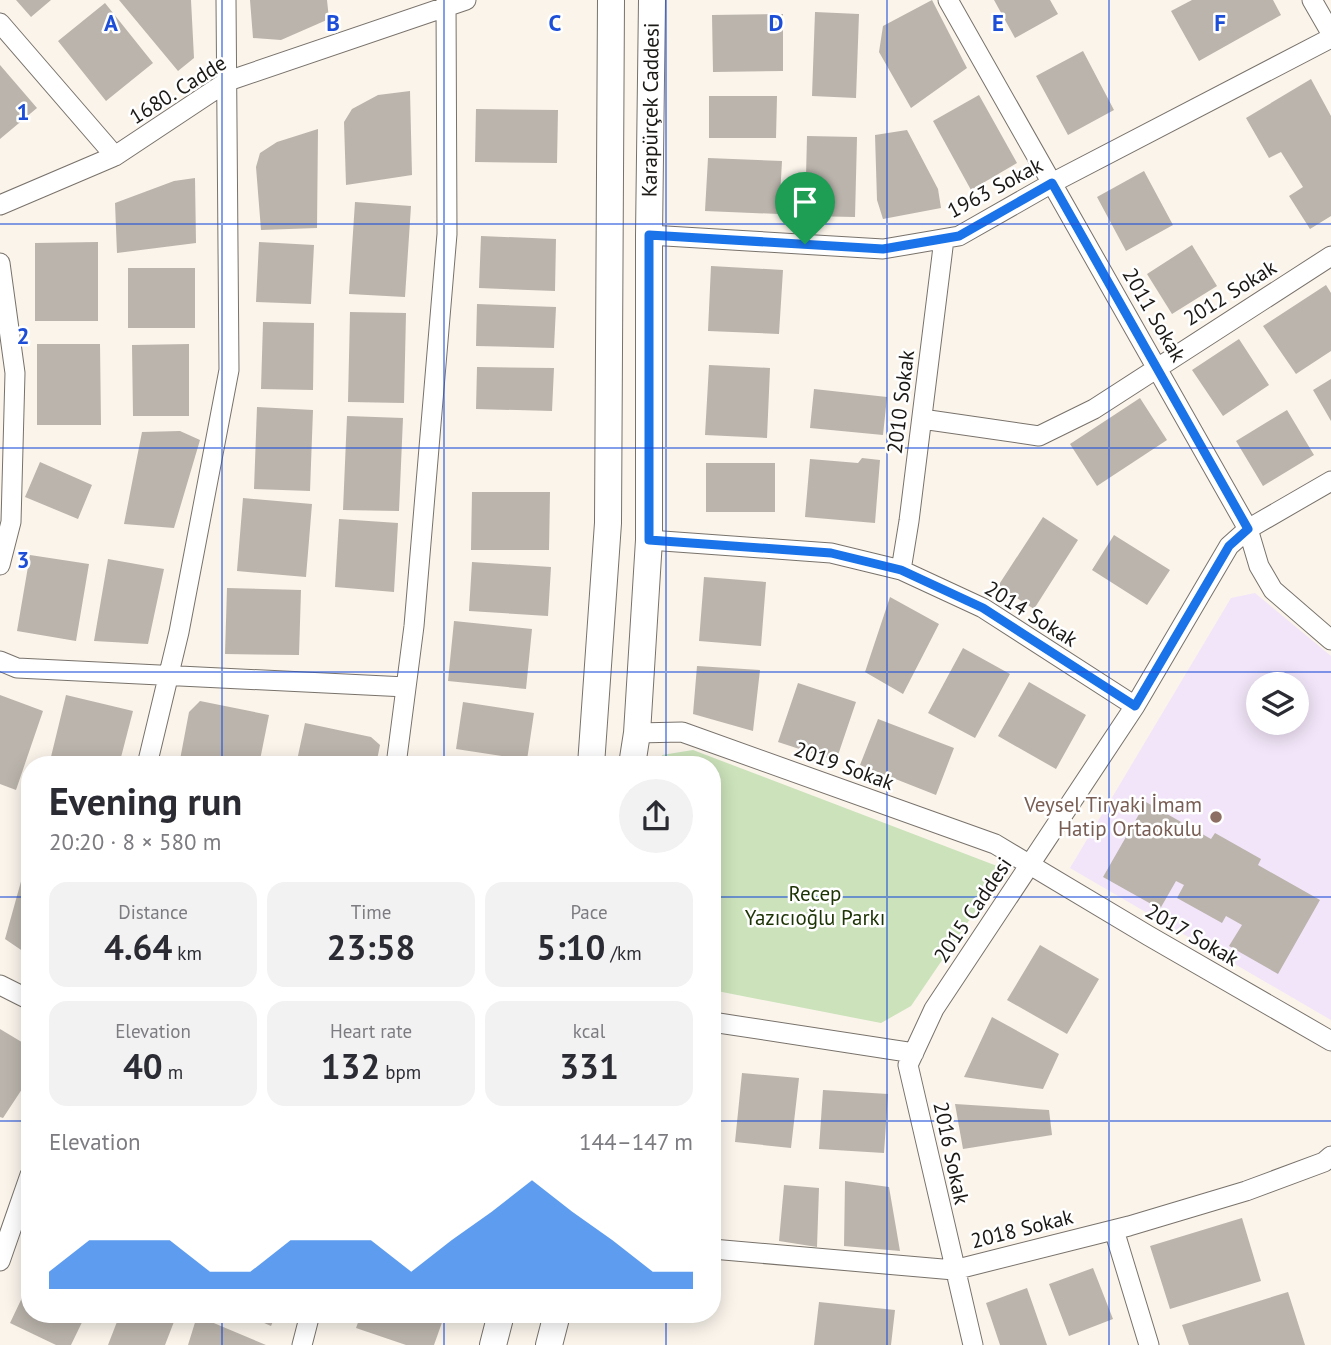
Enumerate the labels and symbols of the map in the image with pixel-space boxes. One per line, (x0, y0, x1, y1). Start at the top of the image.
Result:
text: A (104, 8, 118, 37)
text: B (326, 8, 340, 37)
text: C (549, 8, 562, 37)
text: D (769, 8, 783, 37)
text: E (992, 8, 1004, 37)
text: F (1214, 8, 1226, 37)
street label: Karapürçek Caddesi (635, 22, 665, 197)
street label: 1680. Cadde (124, 49, 231, 130)
text: 1 (16, 97, 30, 126)
street label: 1963 Sokak (942, 151, 1047, 224)
pin (775, 172, 835, 244)
street label: 2012 Sokak (1178, 253, 1281, 332)
street label: 2011 Sokak (1117, 263, 1192, 367)
text: 2 (16, 321, 30, 350)
street label: 2010 Sokak (881, 349, 920, 455)
text: 3 (16, 545, 30, 574)
street label: 2014 Sokak (980, 574, 1083, 653)
street label: 2019 Sokak (791, 735, 898, 796)
place label: Veysel Tiryaki İmam Hatip Ortaokulu (1023, 791, 1202, 842)
marker: Veysel Tiryaki İmam Hatip Ortaokulu (1208, 809, 1224, 825)
street label: 2015 Caddesi (928, 852, 1018, 967)
park label: Recep Yazıcıoğlu Parkı (745, 880, 885, 931)
street label: 2017 Sokak (1141, 897, 1244, 972)
street label: 2016 Sokak (927, 1099, 976, 1207)
street label: 2018 Sokak (968, 1203, 1076, 1254)

